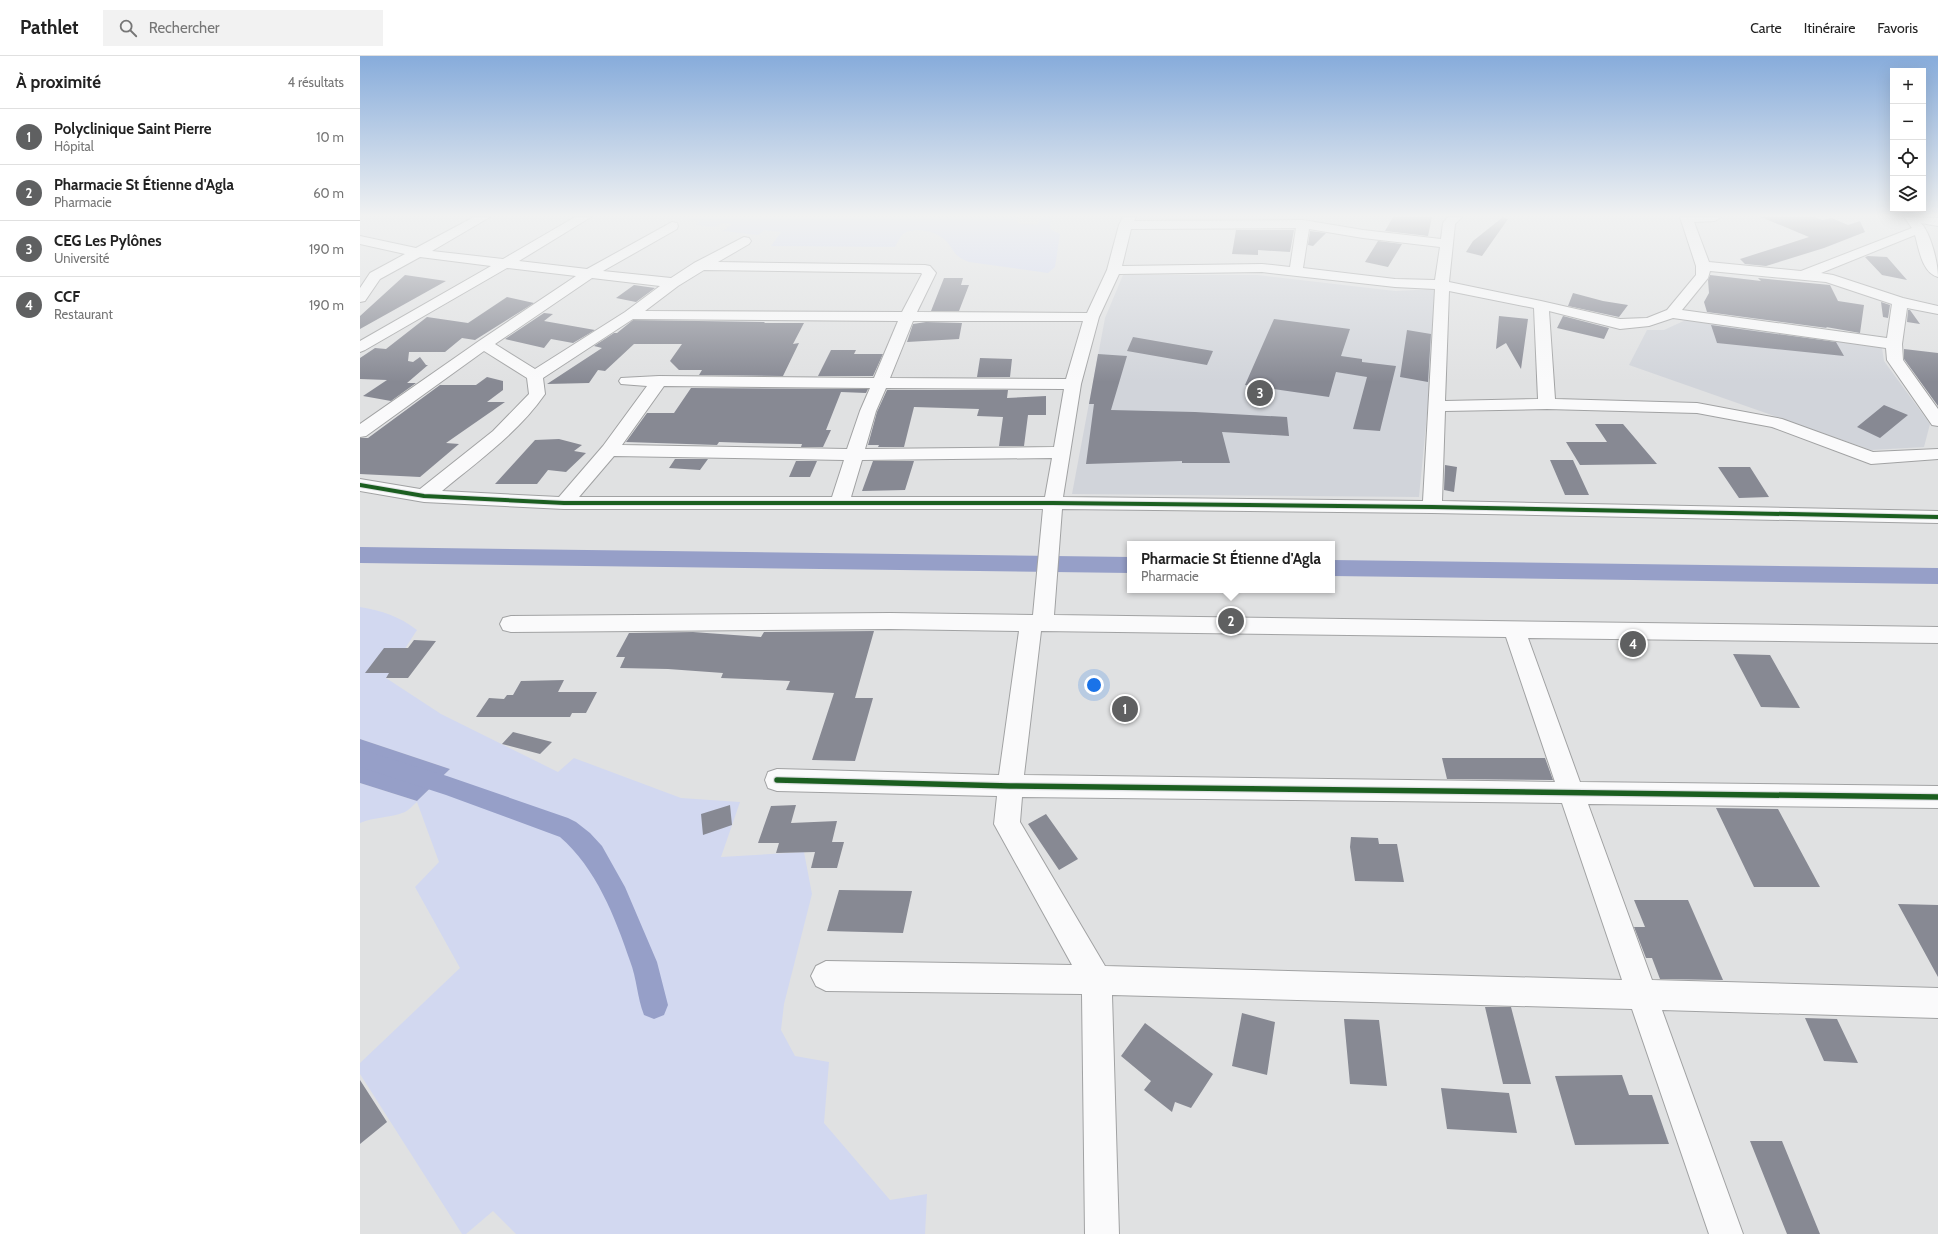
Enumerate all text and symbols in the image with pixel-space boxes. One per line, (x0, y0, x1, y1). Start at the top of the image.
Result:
search box (103, 10, 383, 46)
text: Pathlet (20, 16, 79, 39)
icon: search (117, 17, 139, 39)
text: Rechercher (149, 19, 220, 37)
text: Carte (1750, 19, 1782, 37)
text: Itinéraire (1804, 19, 1855, 37)
text: Favoris (1877, 19, 1918, 37)
map controls (1890, 68, 1926, 212)
button: + (1890, 68, 1926, 104)
text: À proximité (16, 72, 101, 92)
text: 4 résultats (288, 74, 344, 90)
button: − (1890, 104, 1926, 140)
text: Polyclinique Saint Pierre (54, 120, 211, 138)
text: 1 (27, 129, 31, 145)
text: 10 m (316, 129, 344, 145)
text: Hôpital (54, 138, 94, 154)
button: locate (1890, 140, 1926, 176)
text: Pharmacie St Étienne d'Agla (54, 176, 234, 194)
button: layers (1890, 176, 1926, 212)
text: 2 (26, 185, 32, 201)
text: 60 m (313, 185, 344, 201)
text: Pharmacie (54, 194, 112, 210)
text: CEG Les Pylônes (54, 232, 161, 250)
text: 3 (25, 241, 33, 257)
text: 190 m (309, 241, 344, 257)
text: Université (54, 250, 109, 266)
text: CCF (54, 288, 80, 306)
text: 4 (25, 297, 33, 313)
text: 190 m (309, 297, 344, 313)
text: Restaurant (54, 306, 113, 322)
pin: 3 (1247, 378, 1273, 408)
popup (1127, 541, 1335, 593)
text: Pharmacie St Étienne d'Agla (1141, 550, 1321, 568)
text: Pharmacie (1141, 568, 1199, 584)
pin: 2 (1218, 606, 1244, 636)
pin: 4 (1620, 629, 1646, 659)
your location (1084, 675, 1104, 695)
pin: 1 (1112, 694, 1138, 724)

